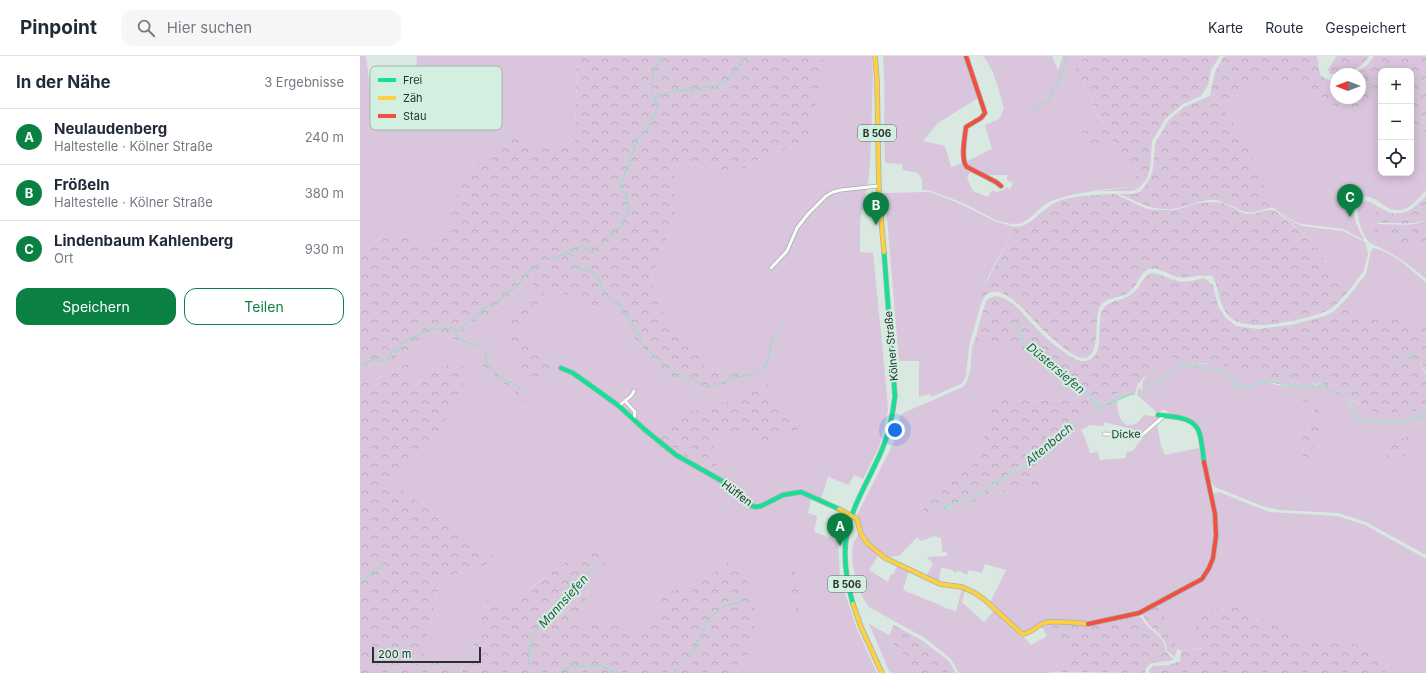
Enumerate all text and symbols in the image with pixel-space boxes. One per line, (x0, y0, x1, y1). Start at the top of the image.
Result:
search box (121, 10, 401, 46)
text: Pinpoint (20, 16, 97, 39)
icon: search (135, 17, 157, 39)
text: Hier suchen (167, 18, 252, 37)
text: Karte (1208, 19, 1243, 36)
text: Route (1265, 19, 1303, 36)
text: Gespeichert (1325, 19, 1406, 36)
legend (370, 66, 502, 130)
north arrow (1330, 68, 1366, 104)
map controls (1378, 68, 1414, 176)
button: + (1378, 68, 1414, 104)
text: In der Nähe (16, 72, 111, 92)
text: Frei (403, 73, 422, 87)
text: 3 Ergebnisse (264, 74, 344, 90)
text: Zäh (403, 91, 423, 105)
button: − (1378, 104, 1414, 140)
text: Stau (403, 109, 426, 123)
text: Neulaudenberg (54, 119, 167, 138)
road number: B 506 (858, 125, 896, 141)
text: A (24, 129, 34, 145)
text: 240 m (305, 129, 344, 145)
text: Haltestelle · Kölner Straße (54, 138, 213, 154)
button: locate (1378, 140, 1414, 176)
text: Frößeln (54, 175, 110, 194)
pin: C (1337, 184, 1363, 217)
text: B (25, 185, 33, 201)
text: 380 m (305, 185, 344, 201)
pin: B (863, 192, 889, 225)
text: Haltestelle · Kölner Straße (54, 194, 213, 210)
text: Lindenbaum Kahlenberg (54, 231, 233, 250)
text: C (24, 241, 34, 257)
text: 930 m (305, 241, 344, 257)
text: Ort (54, 250, 73, 266)
button: Speichern (16, 288, 176, 325)
button: Teilen (184, 288, 344, 325)
street label: Kölner Straße (881, 310, 901, 382)
water label: Düstersiefen (1024, 339, 1088, 397)
your location (885, 420, 905, 440)
water label: Altenbach (1021, 420, 1076, 469)
street label: Dicke (1111, 427, 1141, 441)
street label: Hüffen (719, 477, 755, 509)
pin: A (827, 513, 853, 546)
water label: Mannsiefen (535, 571, 591, 631)
road number: B 506 (828, 576, 866, 592)
scale bar (372, 645, 481, 664)
text: 200 m (378, 647, 411, 661)

